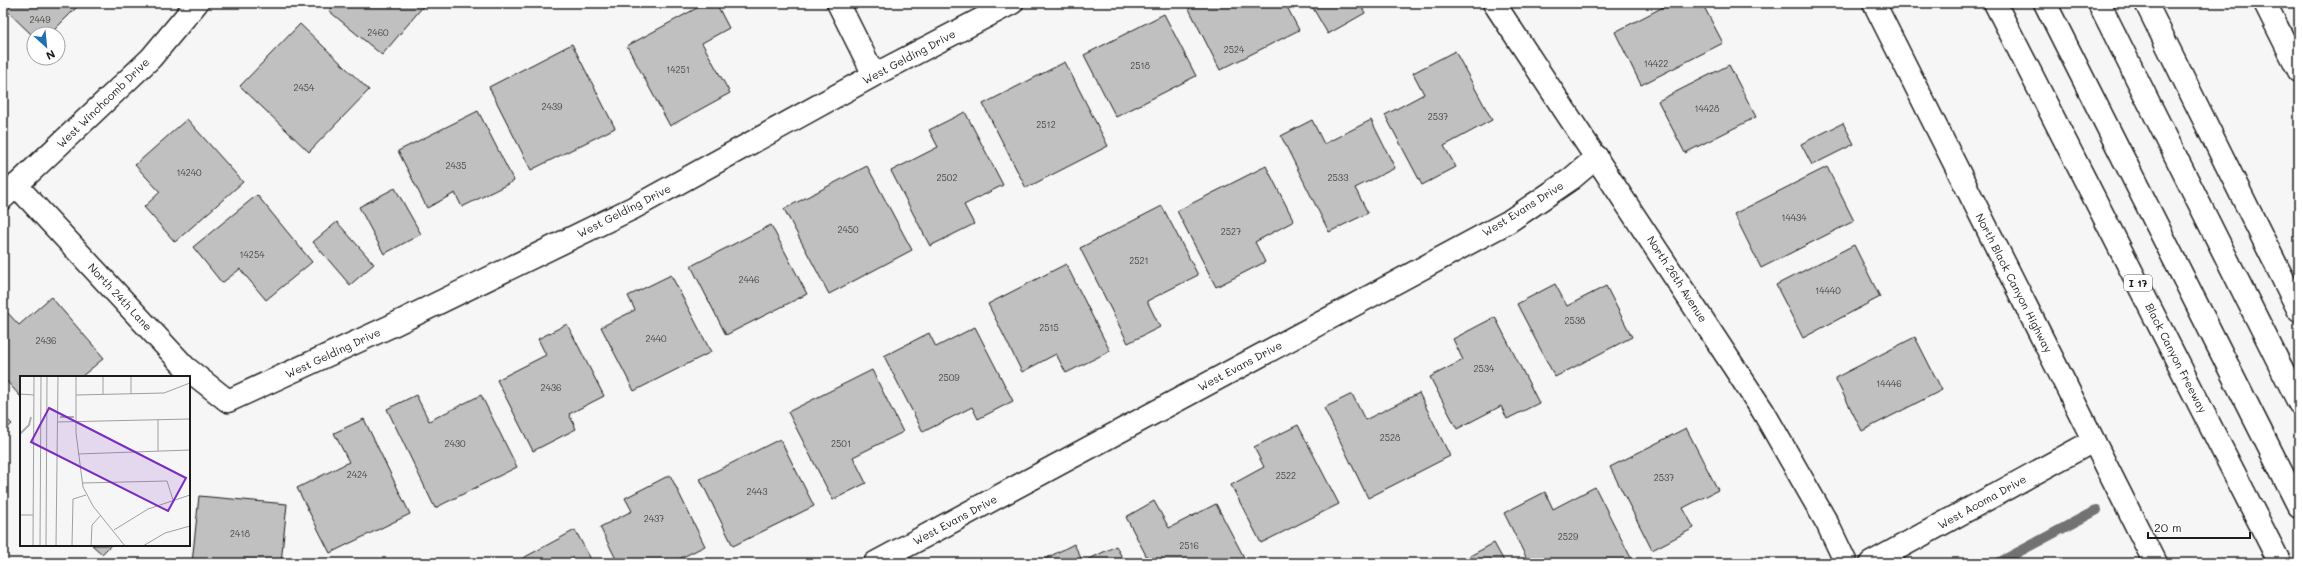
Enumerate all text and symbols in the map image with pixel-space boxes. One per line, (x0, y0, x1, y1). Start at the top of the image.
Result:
house number: 2449 (30, 14, 51, 25)
north arrow (26, 26, 66, 66)
street label: West Gelding Drive (860, 26, 958, 87)
house number: 2460 (367, 27, 389, 38)
house number: 2524 (1224, 44, 1245, 55)
text: N (44, 47, 58, 64)
street label: West Winchcomb Drive (53, 54, 152, 151)
house number: 14422 (1644, 58, 1668, 69)
house number: 2518 (1130, 60, 1150, 71)
house number: 14251 (666, 64, 690, 75)
house number: 2454 (294, 82, 315, 93)
house number: 2439 (542, 101, 563, 112)
house number: 14428 (1694, 103, 1720, 114)
house number: 2537 (1428, 111, 1448, 122)
house number: 2512 (1036, 119, 1056, 130)
house number: 2435 (446, 160, 466, 171)
house number: 14240 (176, 167, 202, 178)
house number: 2502 (937, 172, 957, 183)
house number: 2533 (1328, 172, 1348, 183)
street label: West Evans Drive (1479, 177, 1566, 240)
street label: West Gelding Drive (574, 180, 673, 241)
street label: North Black Canyon Highway (1973, 210, 2056, 355)
house number: 14434 (1781, 212, 1807, 223)
house number: 2450 (837, 224, 859, 235)
house number: 2527 (1221, 226, 1241, 237)
street label: North 26th Avenue (1644, 233, 1711, 325)
house number: 14254 (240, 249, 265, 260)
house number: 2521 (1129, 255, 1149, 266)
street label: North 24th Lane (85, 260, 156, 334)
house number: 2446 (738, 274, 760, 285)
road number: I 17 (2124, 275, 2152, 291)
house number: 14440 (1815, 285, 1841, 296)
street label: Black Canyon Freeway (2142, 300, 2211, 415)
house number: 2538 (1565, 315, 1586, 326)
house number: 2515 (1039, 322, 1059, 333)
street label: West Gelding Drive (283, 324, 383, 381)
house number: 2440 (645, 333, 667, 344)
house number: 2436 (35, 335, 57, 346)
street label: West Evans Drive (1195, 337, 1285, 394)
house number: 2534 (1474, 363, 1495, 374)
house number: 2509 (938, 372, 960, 383)
inset map (20, 376, 190, 546)
house number: 14446 (1876, 378, 1902, 389)
house number: 2436 (540, 382, 562, 393)
house number: 2528 (1380, 432, 1401, 443)
house number: 2430 (444, 438, 466, 449)
house number: 2501 (831, 438, 851, 449)
house number: 2424 (347, 469, 368, 480)
house number: 2522 (1276, 470, 1296, 481)
street label: West Acoma Drive (1935, 471, 2029, 532)
house number: 2537 (1654, 472, 1674, 483)
house number: 2443 (747, 486, 767, 497)
street label: West Evans Drive (910, 491, 1000, 548)
house number: 2437 (644, 513, 664, 524)
scale bar (2148, 514, 2250, 540)
text: 20 m (2154, 519, 2182, 535)
house number: 2418 (230, 528, 250, 539)
house number: 2529 (1558, 531, 1579, 542)
house number: 2516 (1179, 540, 1199, 551)

